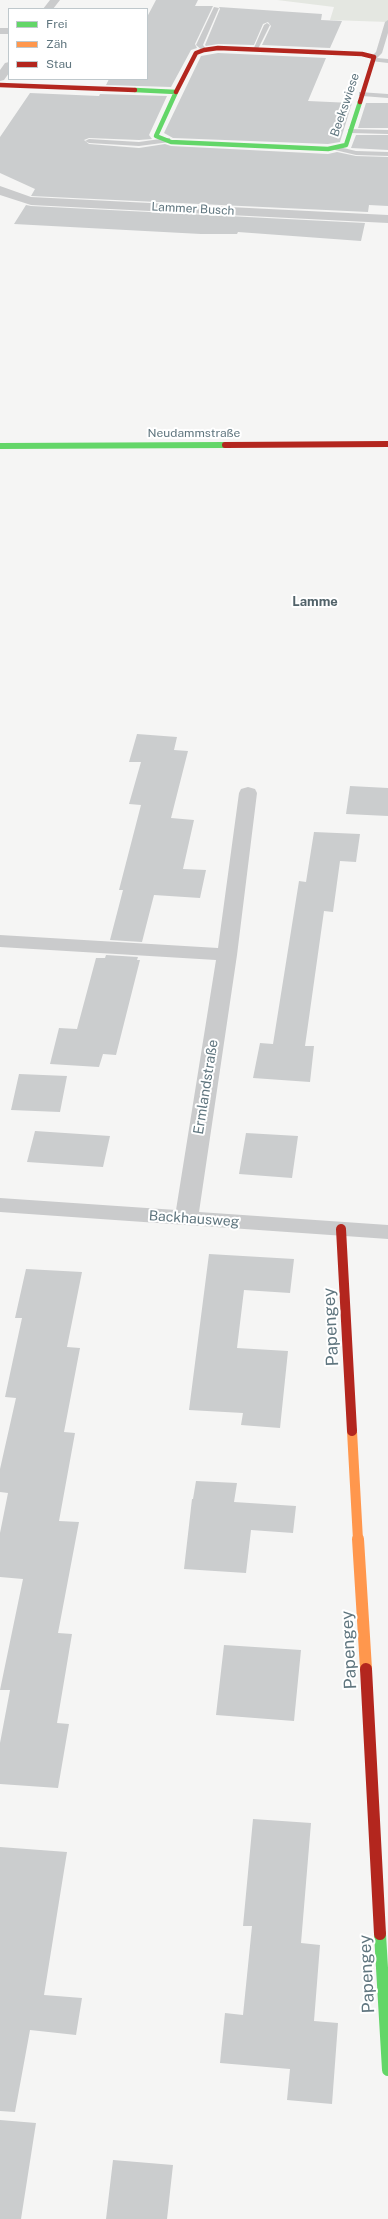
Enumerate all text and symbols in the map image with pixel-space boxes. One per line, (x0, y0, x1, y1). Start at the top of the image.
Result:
legend (8, 8, 148, 80)
text: Frei (46, 17, 68, 31)
text: Zäh (46, 37, 67, 51)
text: Stau (46, 57, 72, 71)
street label: Beekswiese (327, 71, 363, 139)
street label: Lammer Busch (151, 200, 235, 218)
street label: Neudammstraße (148, 426, 240, 440)
district label: Lamme (292, 594, 338, 610)
street label: Ermlandstraße (190, 1038, 222, 1136)
street label: Backhausweg (148, 1207, 240, 1231)
street label: Papengey (319, 1287, 343, 1367)
street label: Papengey (337, 1610, 361, 1690)
street label: Papengey (355, 1934, 379, 2014)

